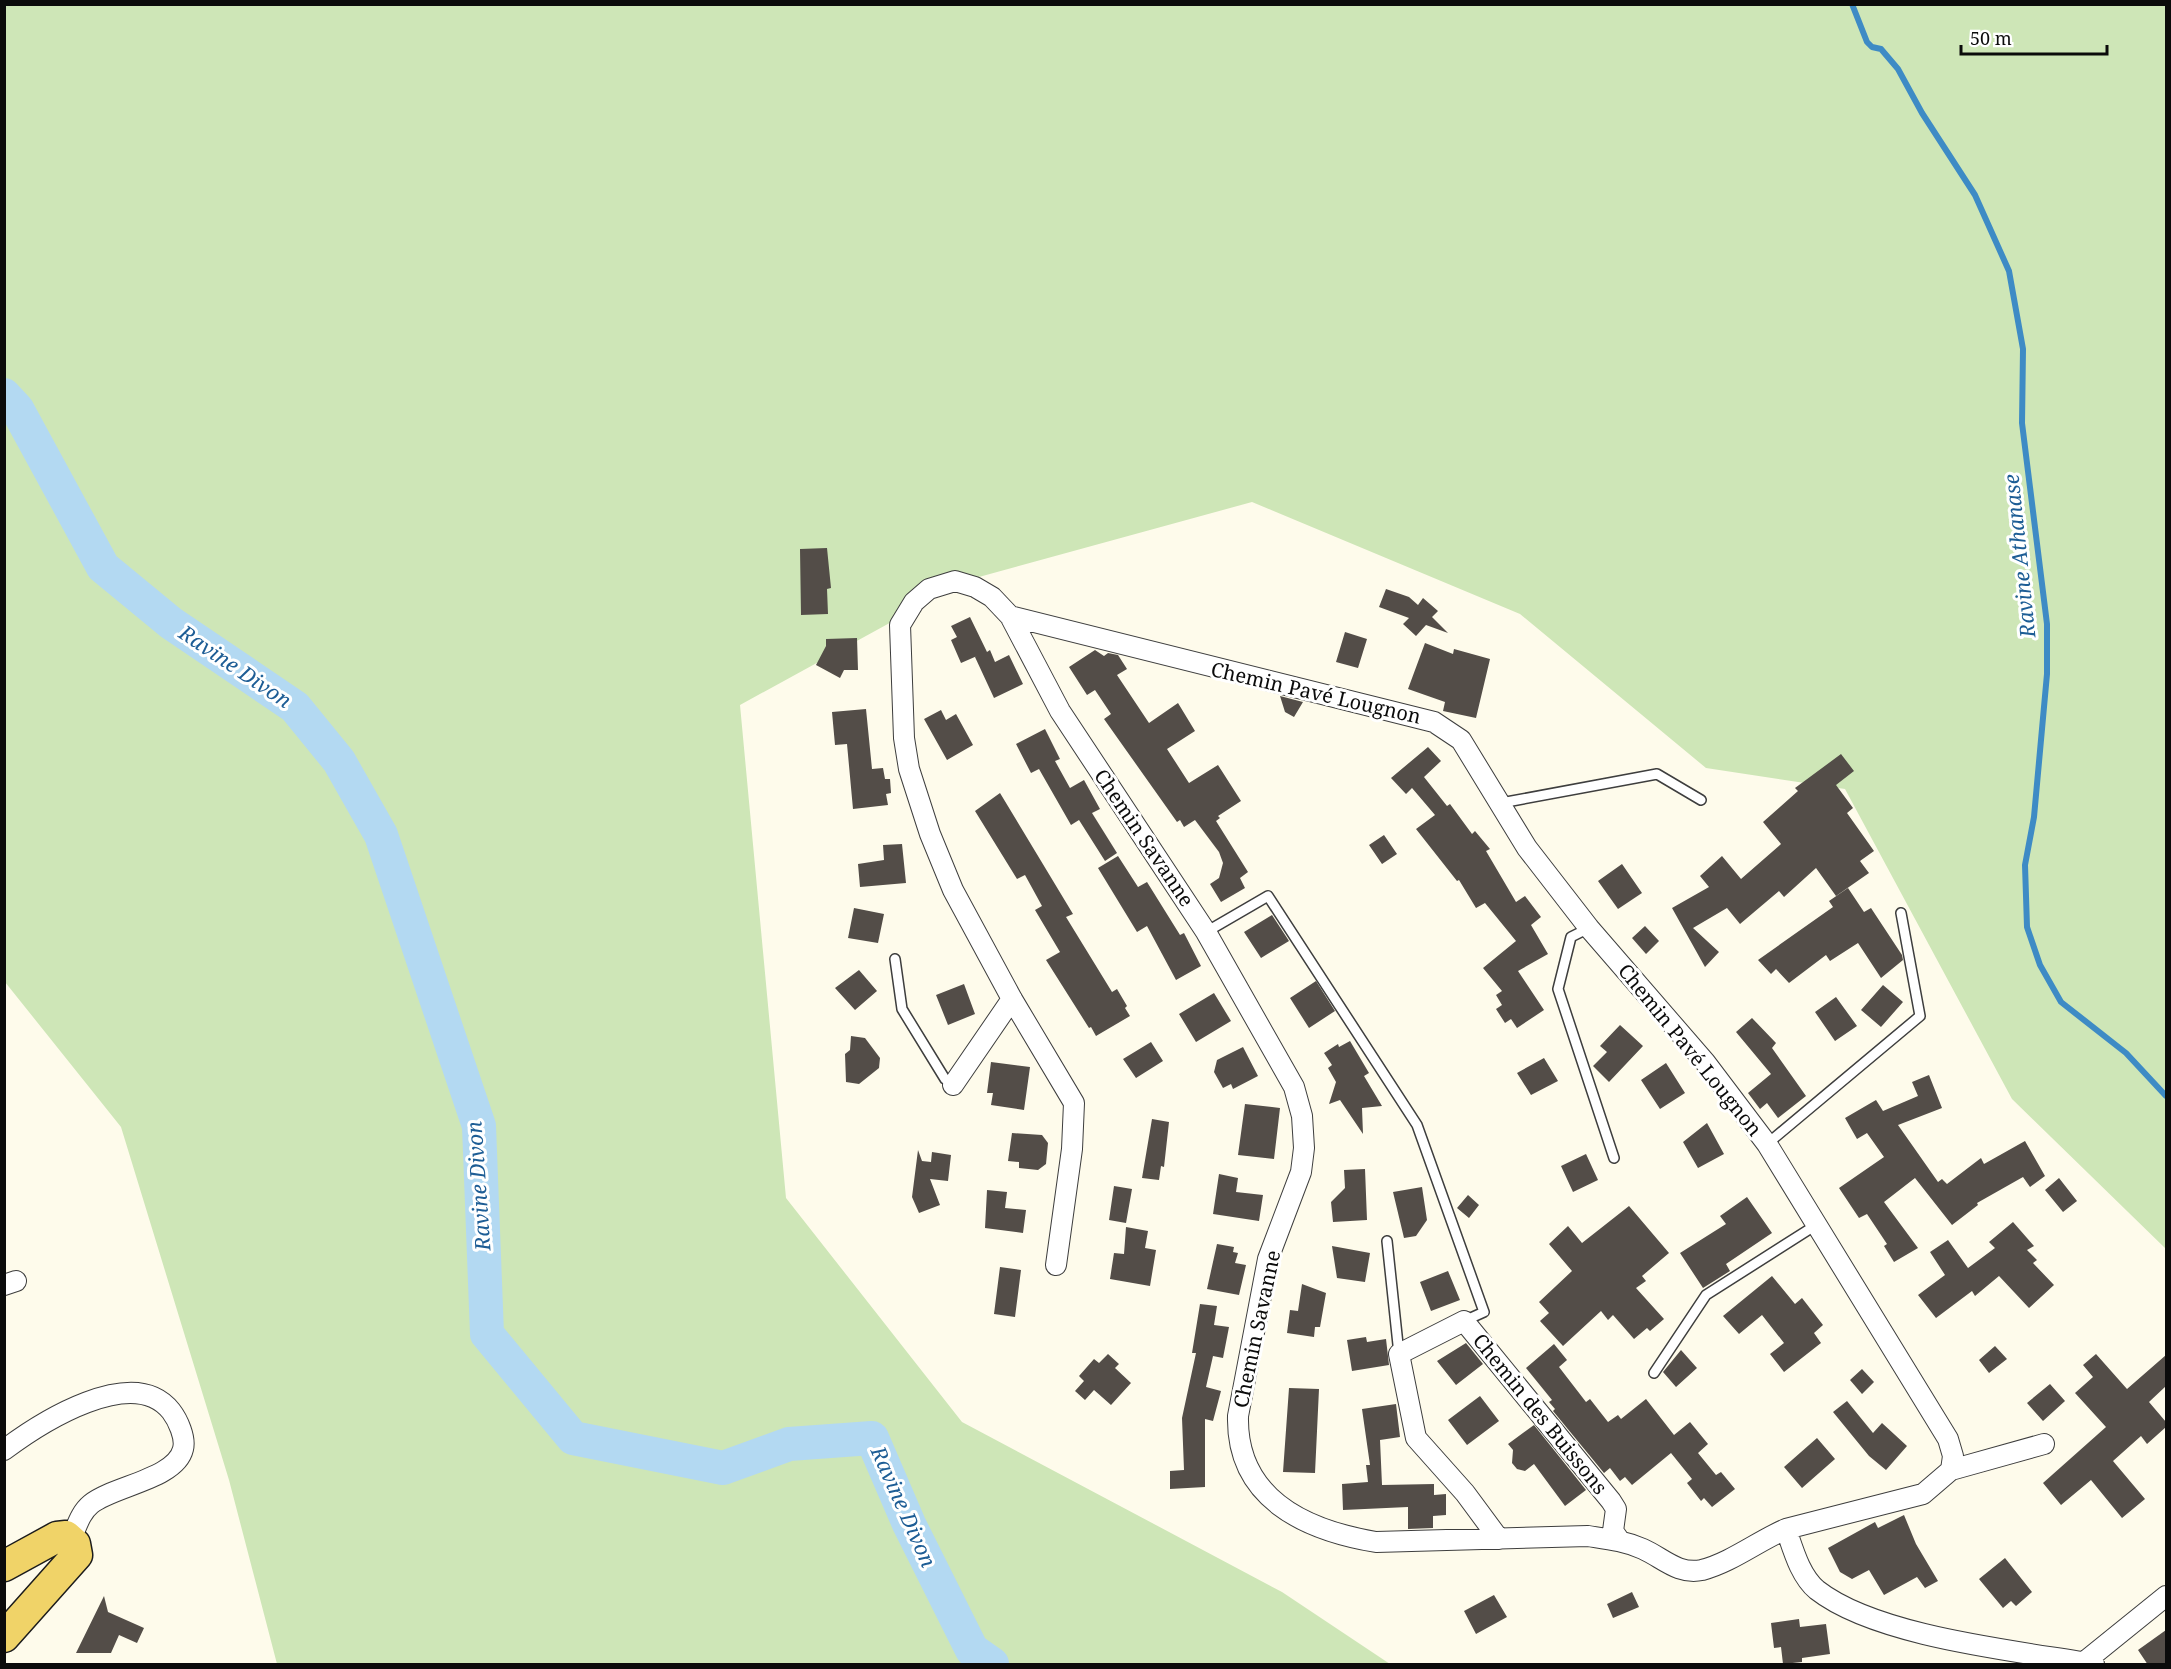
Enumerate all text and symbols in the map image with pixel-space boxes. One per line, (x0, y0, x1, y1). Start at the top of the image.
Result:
scale bar (1961, 18, 2106, 56)
text: 50 m (1970, 26, 2012, 50)
water label: Ravine Athanase (1996, 473, 2042, 640)
water label: Ravine Divon (173, 618, 298, 714)
street label: Chemin Pavé Lougnon (1208, 655, 1424, 730)
street label: Chemin Savanne (1088, 764, 1200, 912)
street label: Chemin Pavé Lougnon (1612, 958, 1768, 1142)
water label: Ravine Divon (459, 1120, 497, 1253)
street label: Chemin Savanne (1227, 1248, 1286, 1410)
street label: Chemin des Buissons (1467, 1327, 1614, 1500)
water label: Ravine Divon (864, 1441, 943, 1572)

